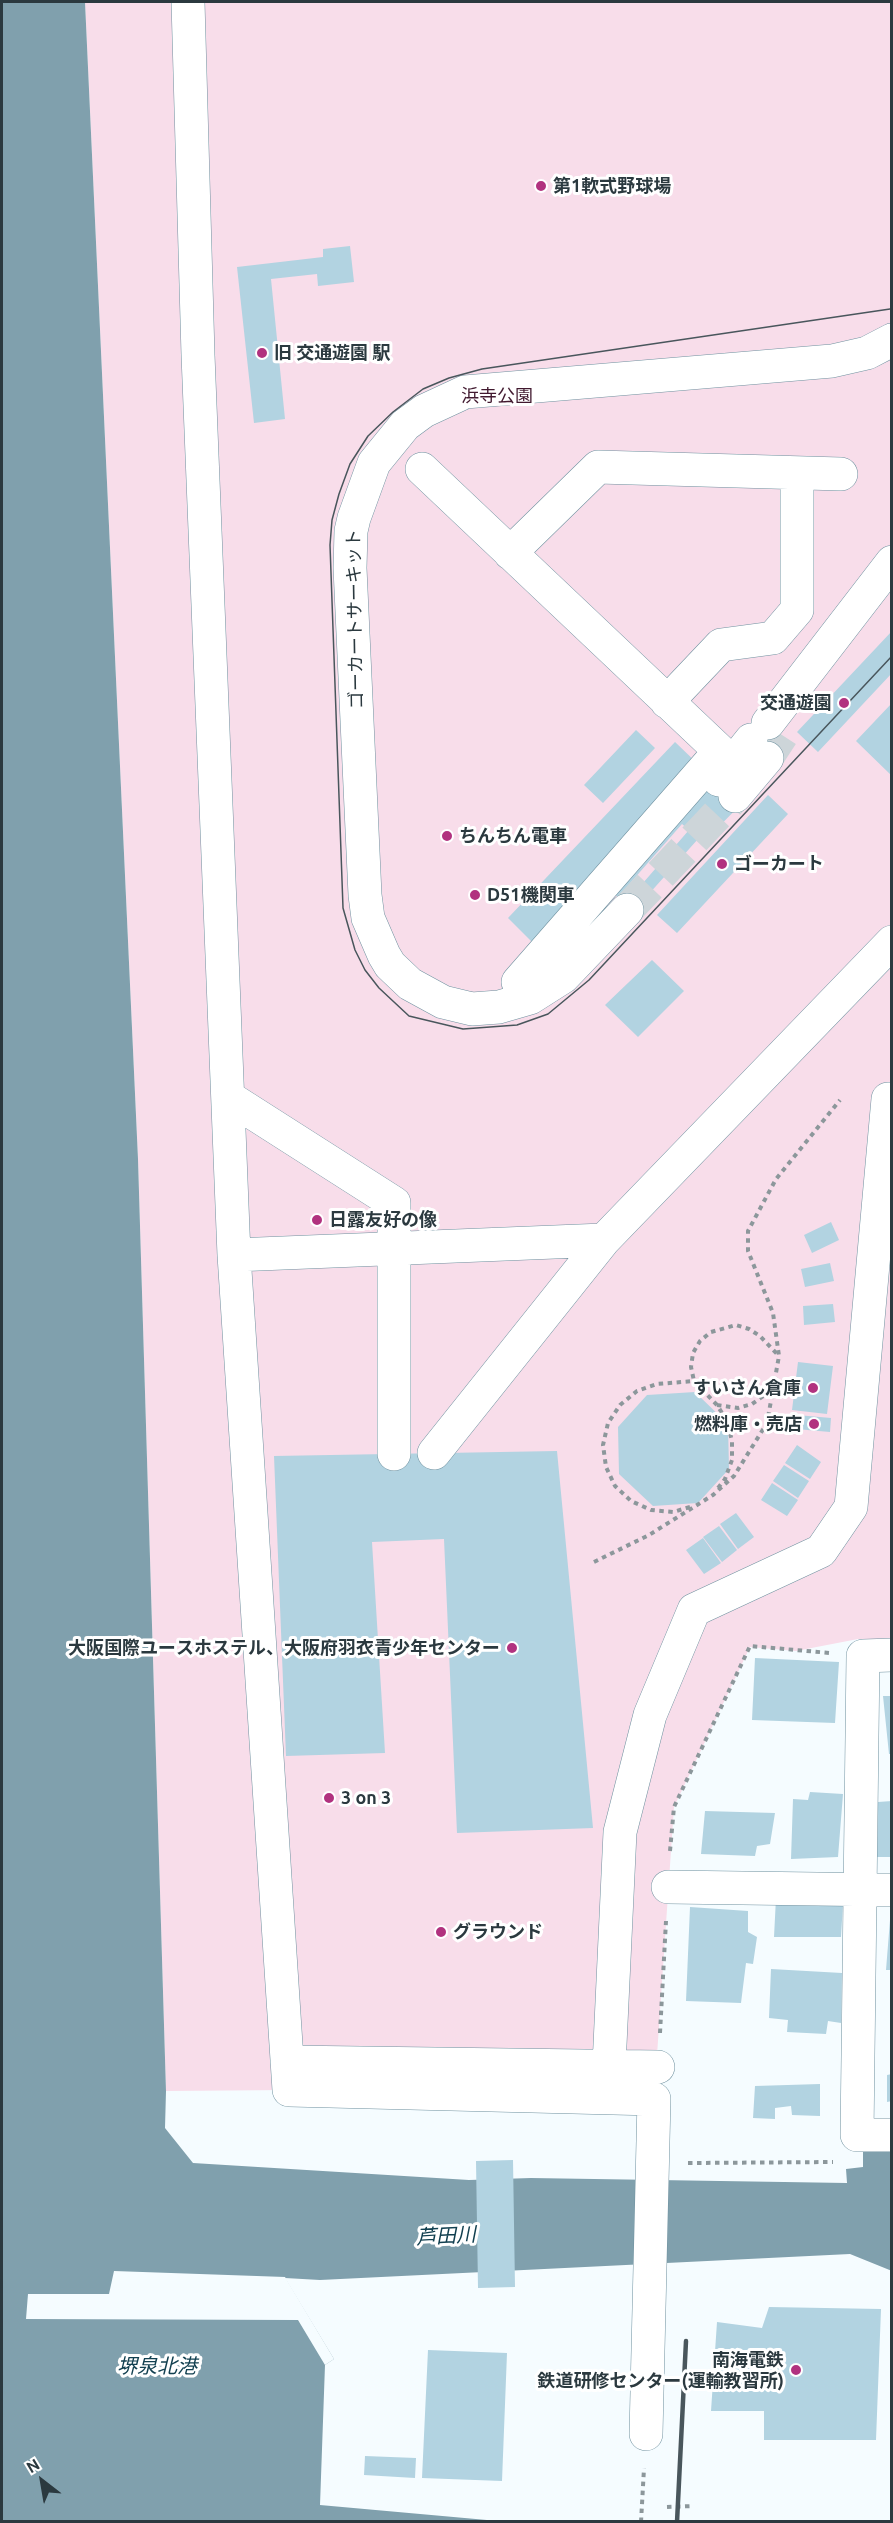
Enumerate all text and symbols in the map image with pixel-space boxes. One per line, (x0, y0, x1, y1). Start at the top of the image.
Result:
place label: 第1軟式野球場 (553, 175, 671, 197)
marker: 第1軟式野球場 (534, 179, 548, 193)
place label: 旧 交通遊園 駅 (274, 342, 391, 364)
marker: 旧 交通遊園 駅 (255, 346, 269, 360)
park label: 浜寺公園 (461, 385, 533, 407)
street label: ゴーカートサーキット (343, 529, 367, 709)
place label: 交通遊園 (760, 692, 832, 714)
marker: 交通遊園 (837, 696, 851, 710)
place label: ちんちん電車 (459, 825, 567, 847)
marker: ちんちん電車 (440, 829, 454, 843)
place label: ゴーカート (734, 853, 824, 875)
marker: ゴーカート (715, 857, 729, 871)
place label: D51機関車 (487, 884, 574, 906)
marker: D51機関車 (468, 888, 482, 902)
place label: 日露友好の像 (329, 1209, 437, 1231)
marker: 日露友好の像 (310, 1213, 324, 1227)
place label: すいさん倉庫 (693, 1377, 801, 1399)
marker: すいさん倉庫 (806, 1381, 820, 1395)
place label: 燃料庫・売店 (694, 1413, 802, 1435)
marker: 燃料庫・売店 (807, 1417, 821, 1431)
place label: 大阪国際ユースホステル、大阪府羽衣青少年センター (68, 1637, 500, 1659)
marker: 大阪国際ユースホステル、大阪府羽衣青少年センター (505, 1641, 519, 1655)
place label: 3 on 3 (341, 1787, 391, 1809)
marker: 3 on 3 (322, 1791, 336, 1805)
place label: グラウンド (453, 1921, 543, 1943)
marker: グラウンド (434, 1925, 448, 1939)
water label: 芦田川 (415, 2222, 477, 2250)
place label: 南海電鉄 鉄道研修センター(運輸教習所) (538, 2349, 784, 2392)
water label: 堺泉北港 (117, 2354, 197, 2378)
marker: 南海電鉄 鉄道研修センター(運輸教習所) (789, 2363, 803, 2377)
north arrow (12, 2451, 72, 2511)
text: N (23, 2455, 42, 2476)

